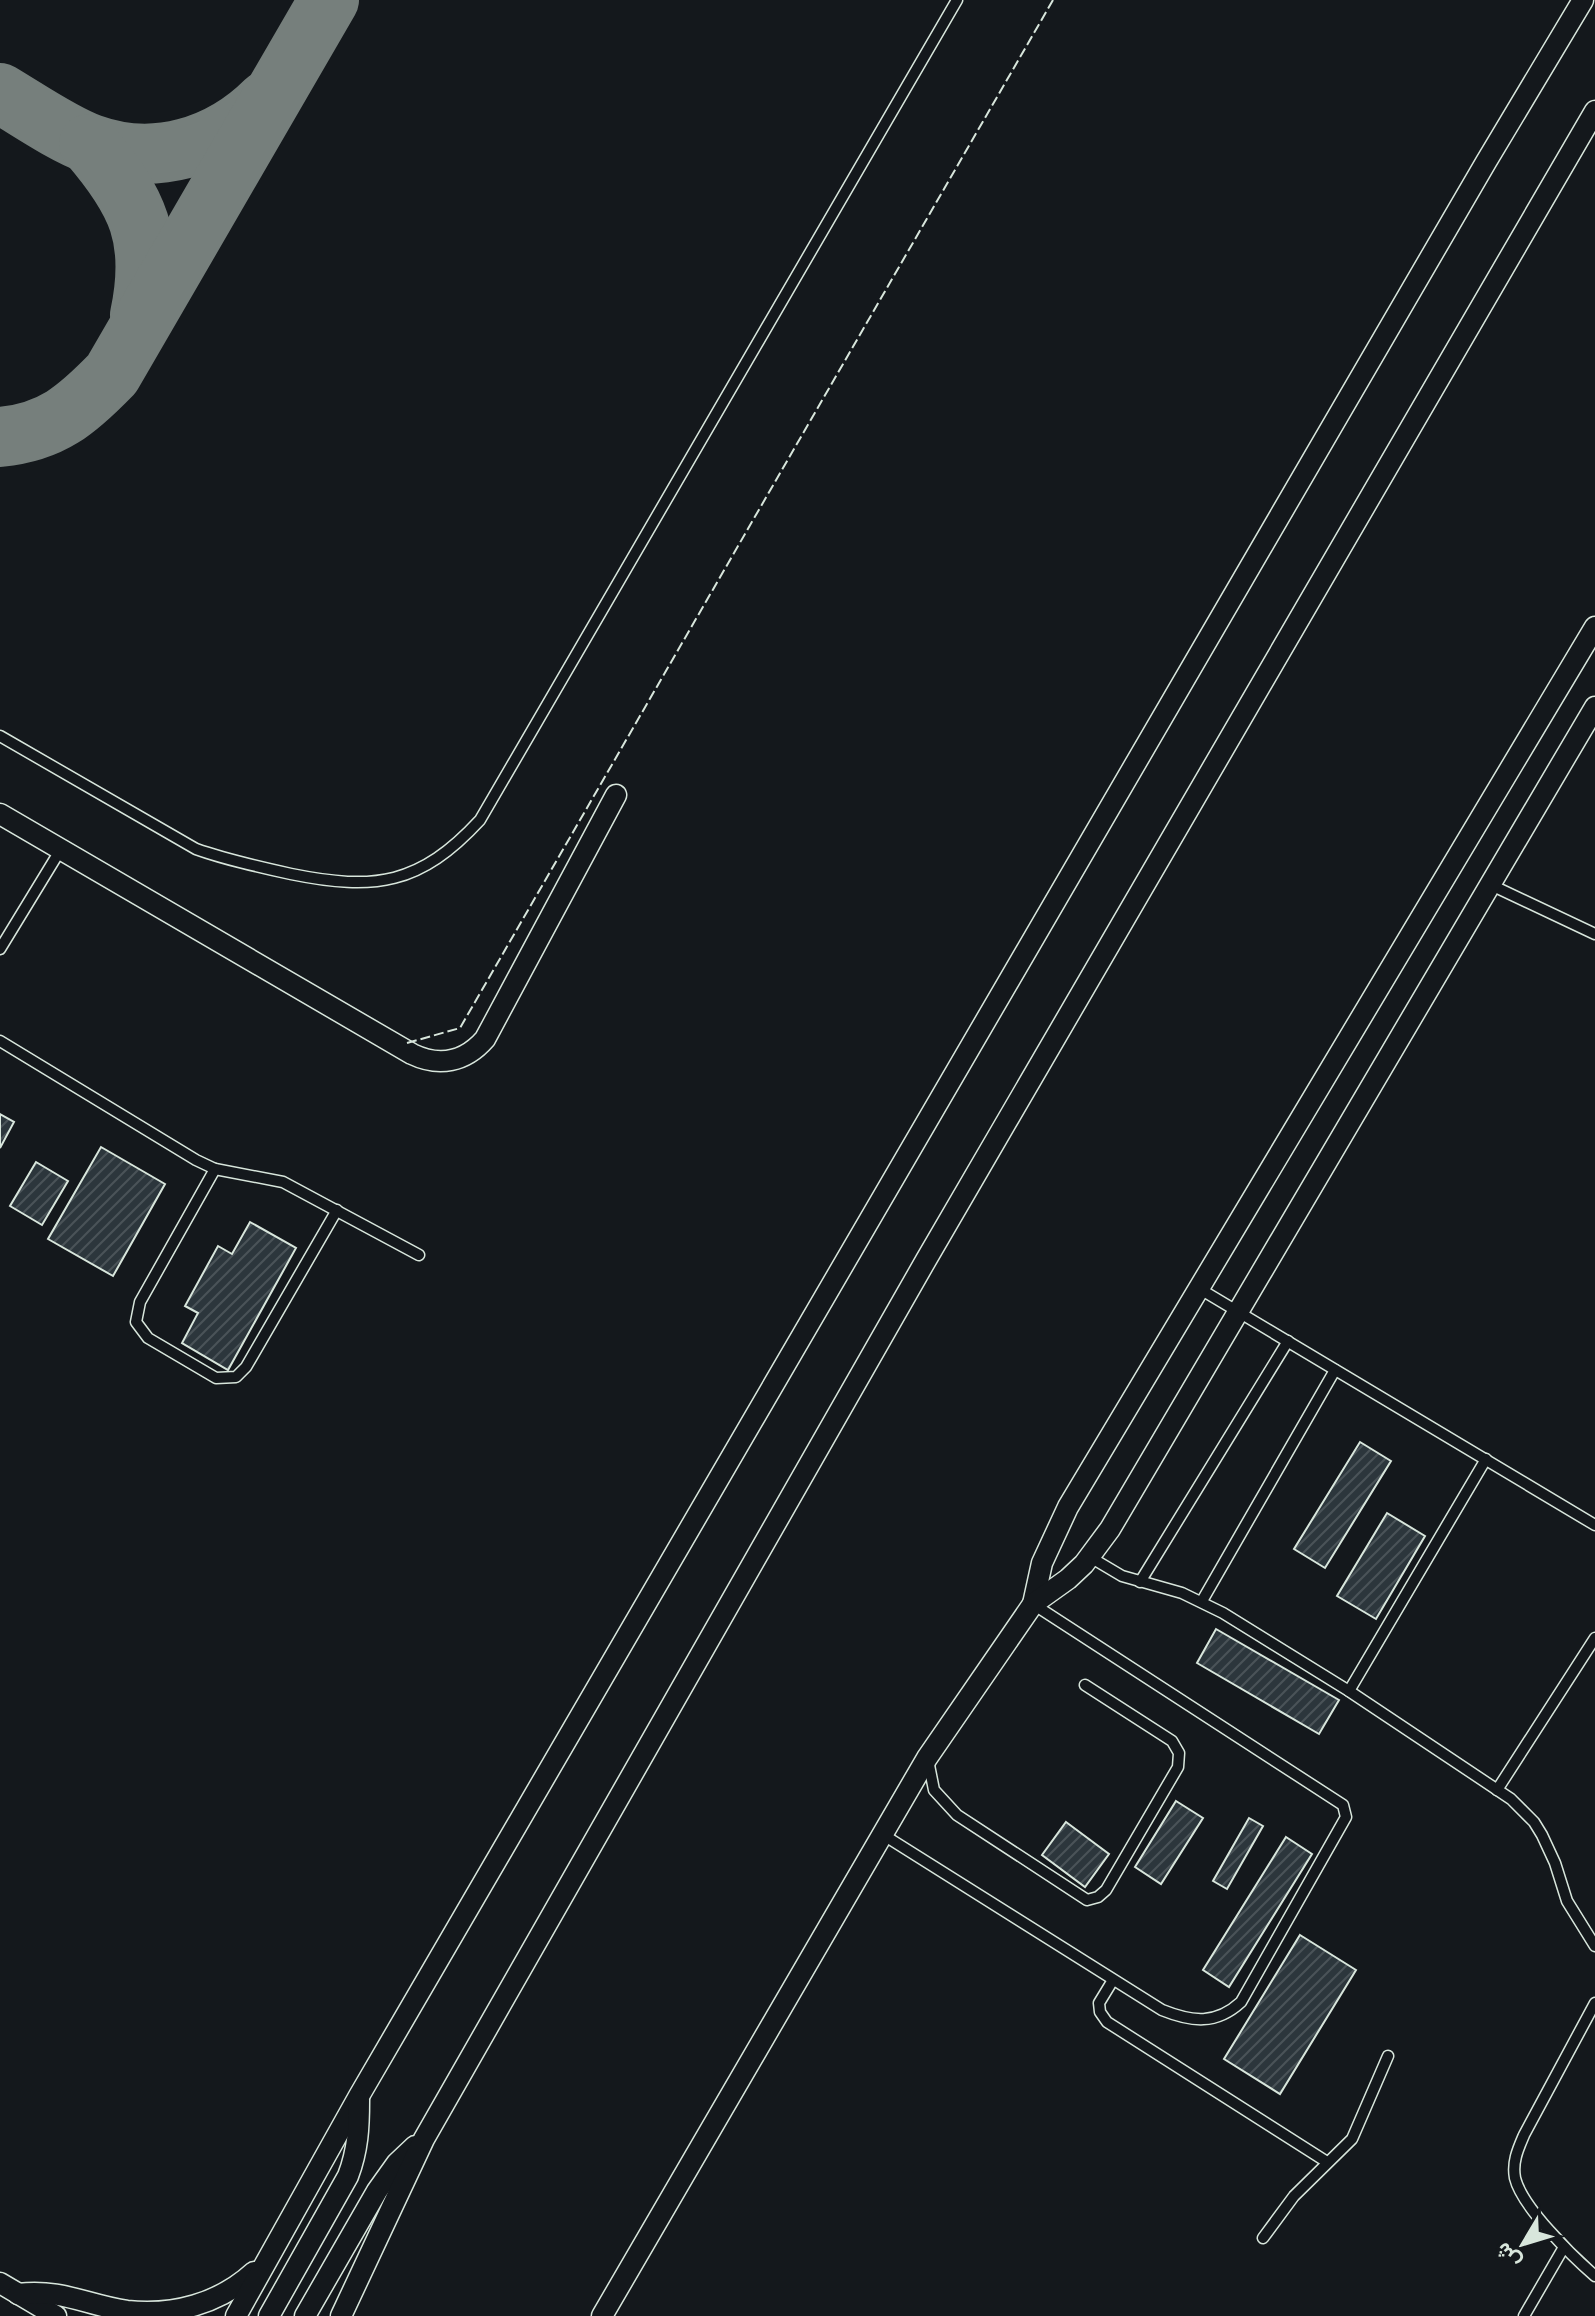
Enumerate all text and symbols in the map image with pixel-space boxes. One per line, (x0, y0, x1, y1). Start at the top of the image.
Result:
north arrow (1483, 2204, 1563, 2284)
text: ش (1486, 2235, 1529, 2277)

